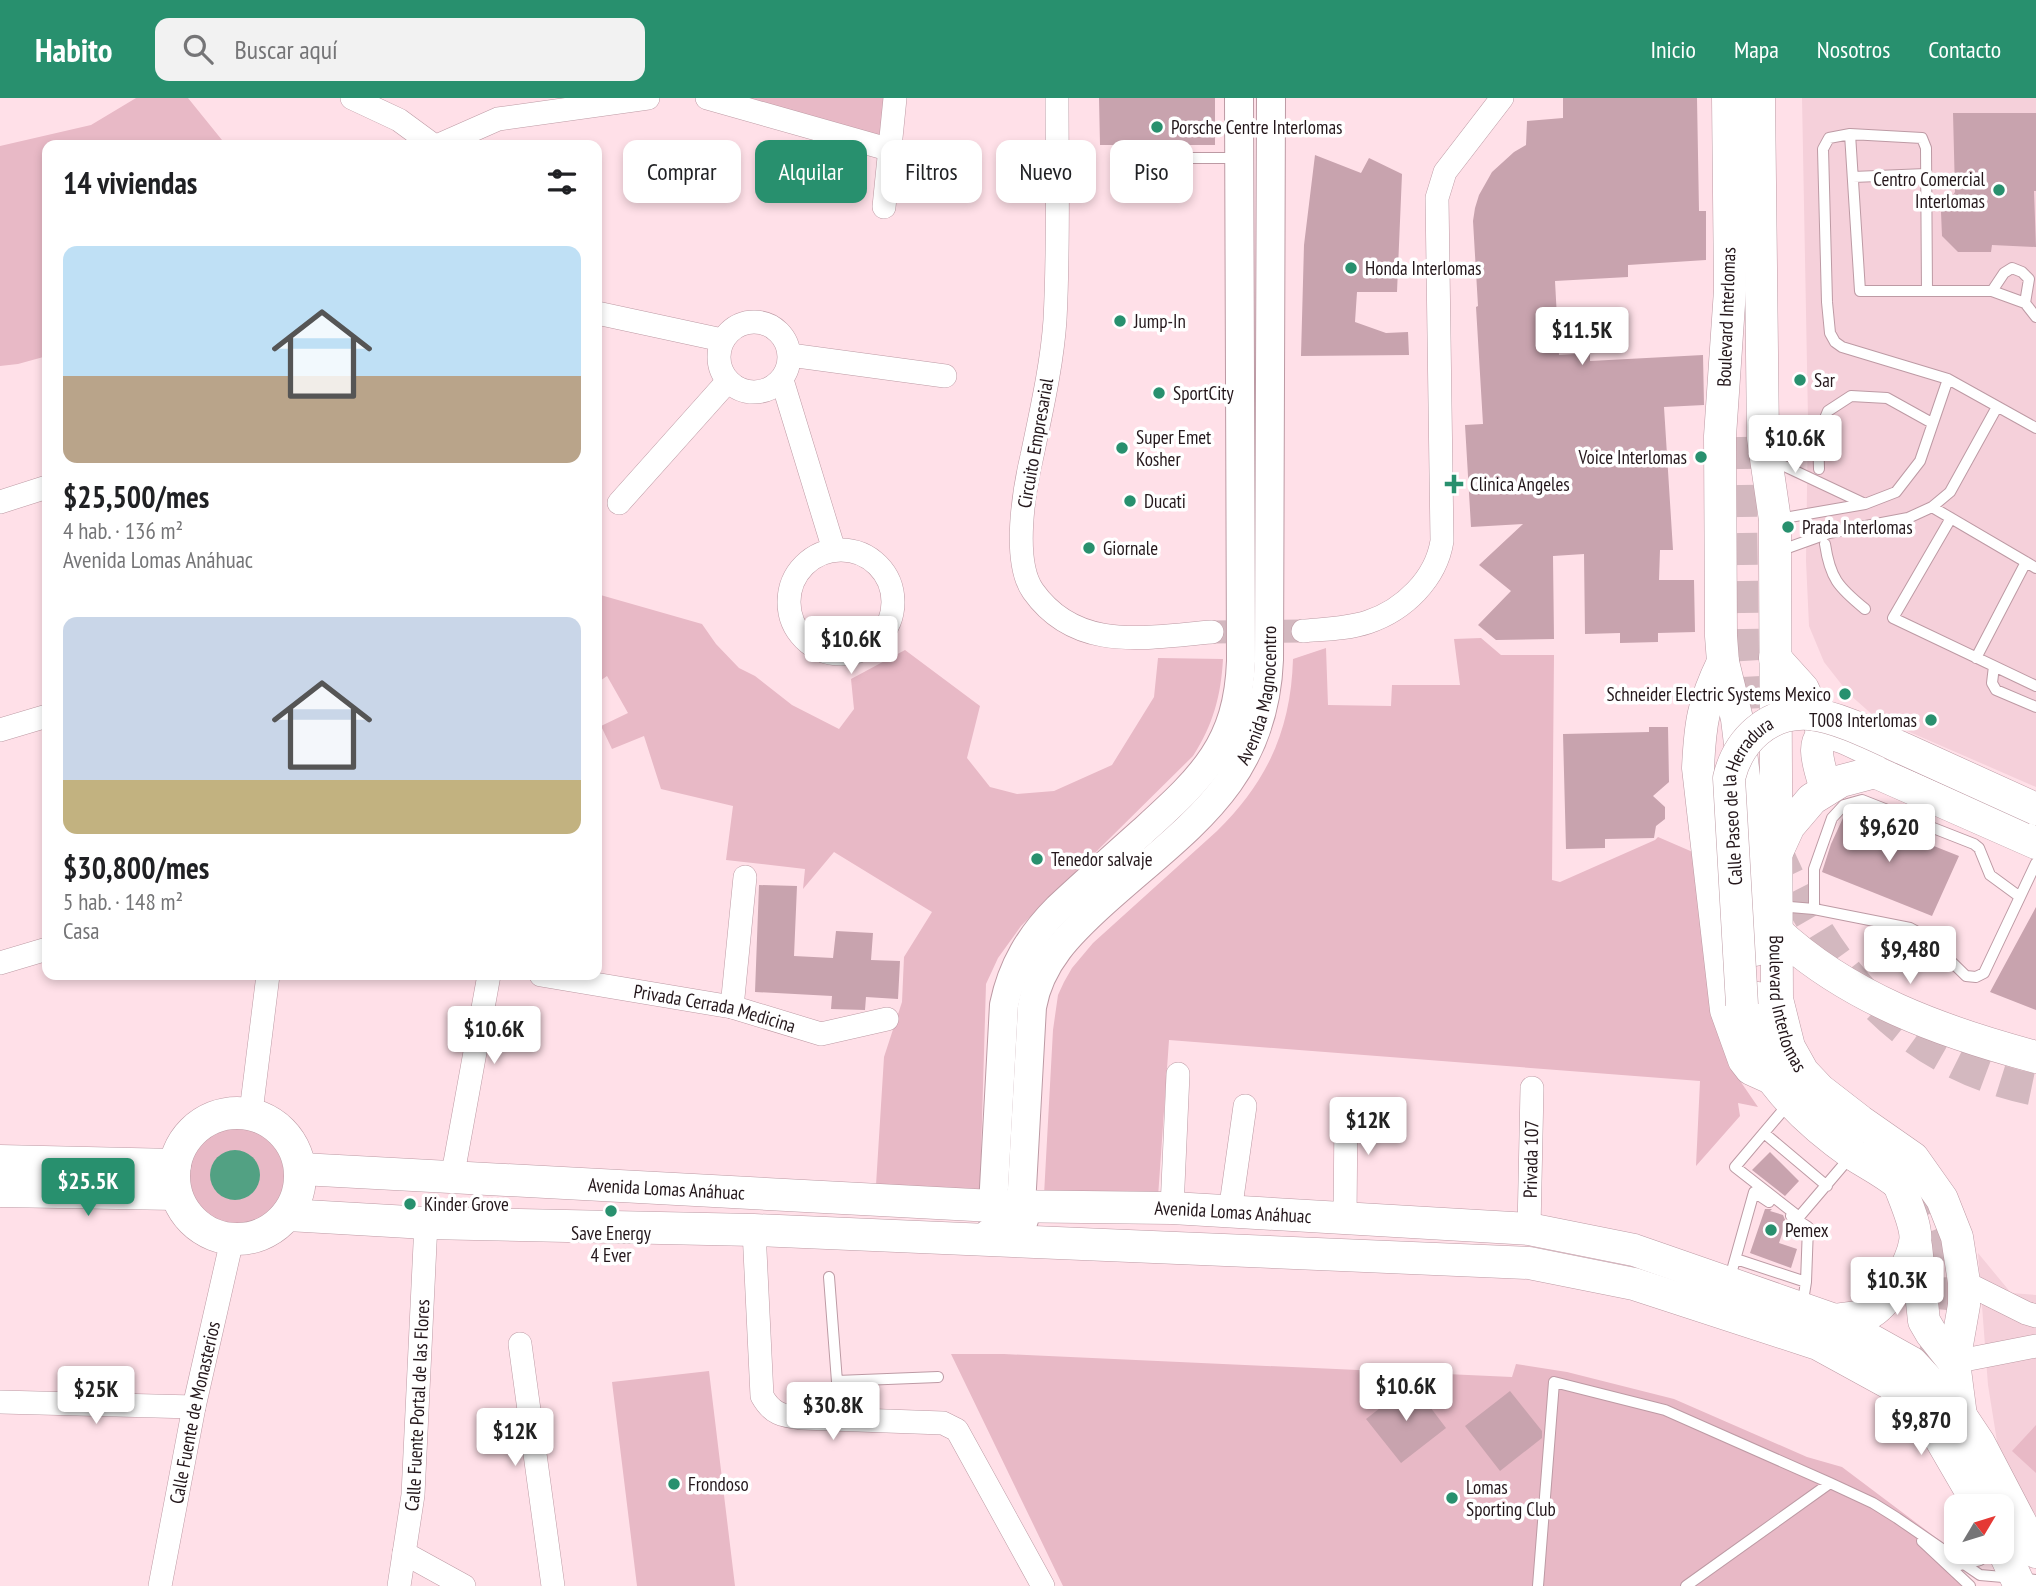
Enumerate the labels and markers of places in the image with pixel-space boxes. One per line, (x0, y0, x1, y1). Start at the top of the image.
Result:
place label: Porsche Centre Interlomas (1171, 115, 1342, 139)
marker: Porsche Centre Interlomas (1149, 119, 1165, 135)
place label: Centro Comercial Interlomas (1873, 167, 1986, 213)
marker: Centro Comercial Interlomas (1991, 182, 2007, 198)
place label: Honda Interlomas (1365, 256, 1482, 280)
marker: Honda Interlomas (1343, 260, 1359, 276)
pin: $11.5K (1525, 308, 1639, 367)
place label: Jump-In (1133, 309, 1186, 333)
marker: Jump-In (1112, 313, 1128, 329)
place label: Sar (1814, 368, 1836, 392)
marker: Sar (1792, 372, 1808, 388)
place label: SportCity (1173, 381, 1234, 405)
marker: SportCity (1151, 385, 1167, 401)
pin: $10.6K (1738, 416, 1852, 475)
place label: Super Emet Kosher (1136, 425, 1212, 471)
marker: Super Emet Kosher (1114, 440, 1130, 456)
place label: Voice Interlomas (1578, 445, 1687, 469)
marker: Voice Interlomas (1693, 449, 1709, 465)
place label: Clinica Angeles (1470, 472, 1570, 496)
marker: Clinica Angeles (1444, 474, 1464, 494)
place label: Ducati (1144, 489, 1186, 513)
marker: Ducati (1122, 493, 1138, 509)
place label: Prada Interlomas (1802, 515, 1913, 539)
marker: Prada Interlomas (1780, 519, 1796, 535)
place label: Giornale (1103, 536, 1158, 560)
marker: Giornale (1081, 540, 1097, 556)
pin: $10.6K (794, 616, 908, 676)
place label: Schneider Electric Systems Mexico (1606, 682, 1831, 706)
marker: Schneider Electric Systems Mexico (1837, 686, 1853, 702)
place label: T008 Interlomas (1809, 708, 1917, 732)
marker: T008 Interlomas (1923, 712, 1939, 728)
pin: $9,620 (1832, 804, 1946, 864)
place label: Tenedor salvaje (1051, 847, 1153, 871)
marker: Tenedor salvaje (1029, 851, 1045, 867)
pin: $9,480 (1853, 926, 1967, 986)
pin: $10.6K (437, 1006, 551, 1066)
pin: $12K (1327, 1098, 1409, 1157)
pin: $25.5K (31, 1158, 145, 1218)
place label: Kinder Grove (424, 1192, 509, 1216)
marker: Kinder Grove (402, 1196, 418, 1212)
marker: Save Energy 4 Ever (603, 1203, 619, 1219)
place label: Pemex (1785, 1218, 1829, 1242)
place label: Save Energy 4 Ever (571, 1221, 652, 1267)
marker: Pemex (1763, 1222, 1779, 1238)
pin: $10.3K (1840, 1258, 1954, 1317)
pin: $10.6K (1349, 1364, 1463, 1423)
pin: $25K (55, 1366, 137, 1426)
pin: $30.8K (776, 1382, 890, 1442)
pin: $9,870 (1864, 1398, 1978, 1457)
pin: $12K (474, 1408, 556, 1468)
place label: Frondoso (688, 1472, 749, 1496)
place label: Lomas Sporting Club (1466, 1475, 1556, 1521)
marker: Frondoso (666, 1476, 682, 1492)
marker: Lomas Sporting Club (1444, 1490, 1460, 1506)

